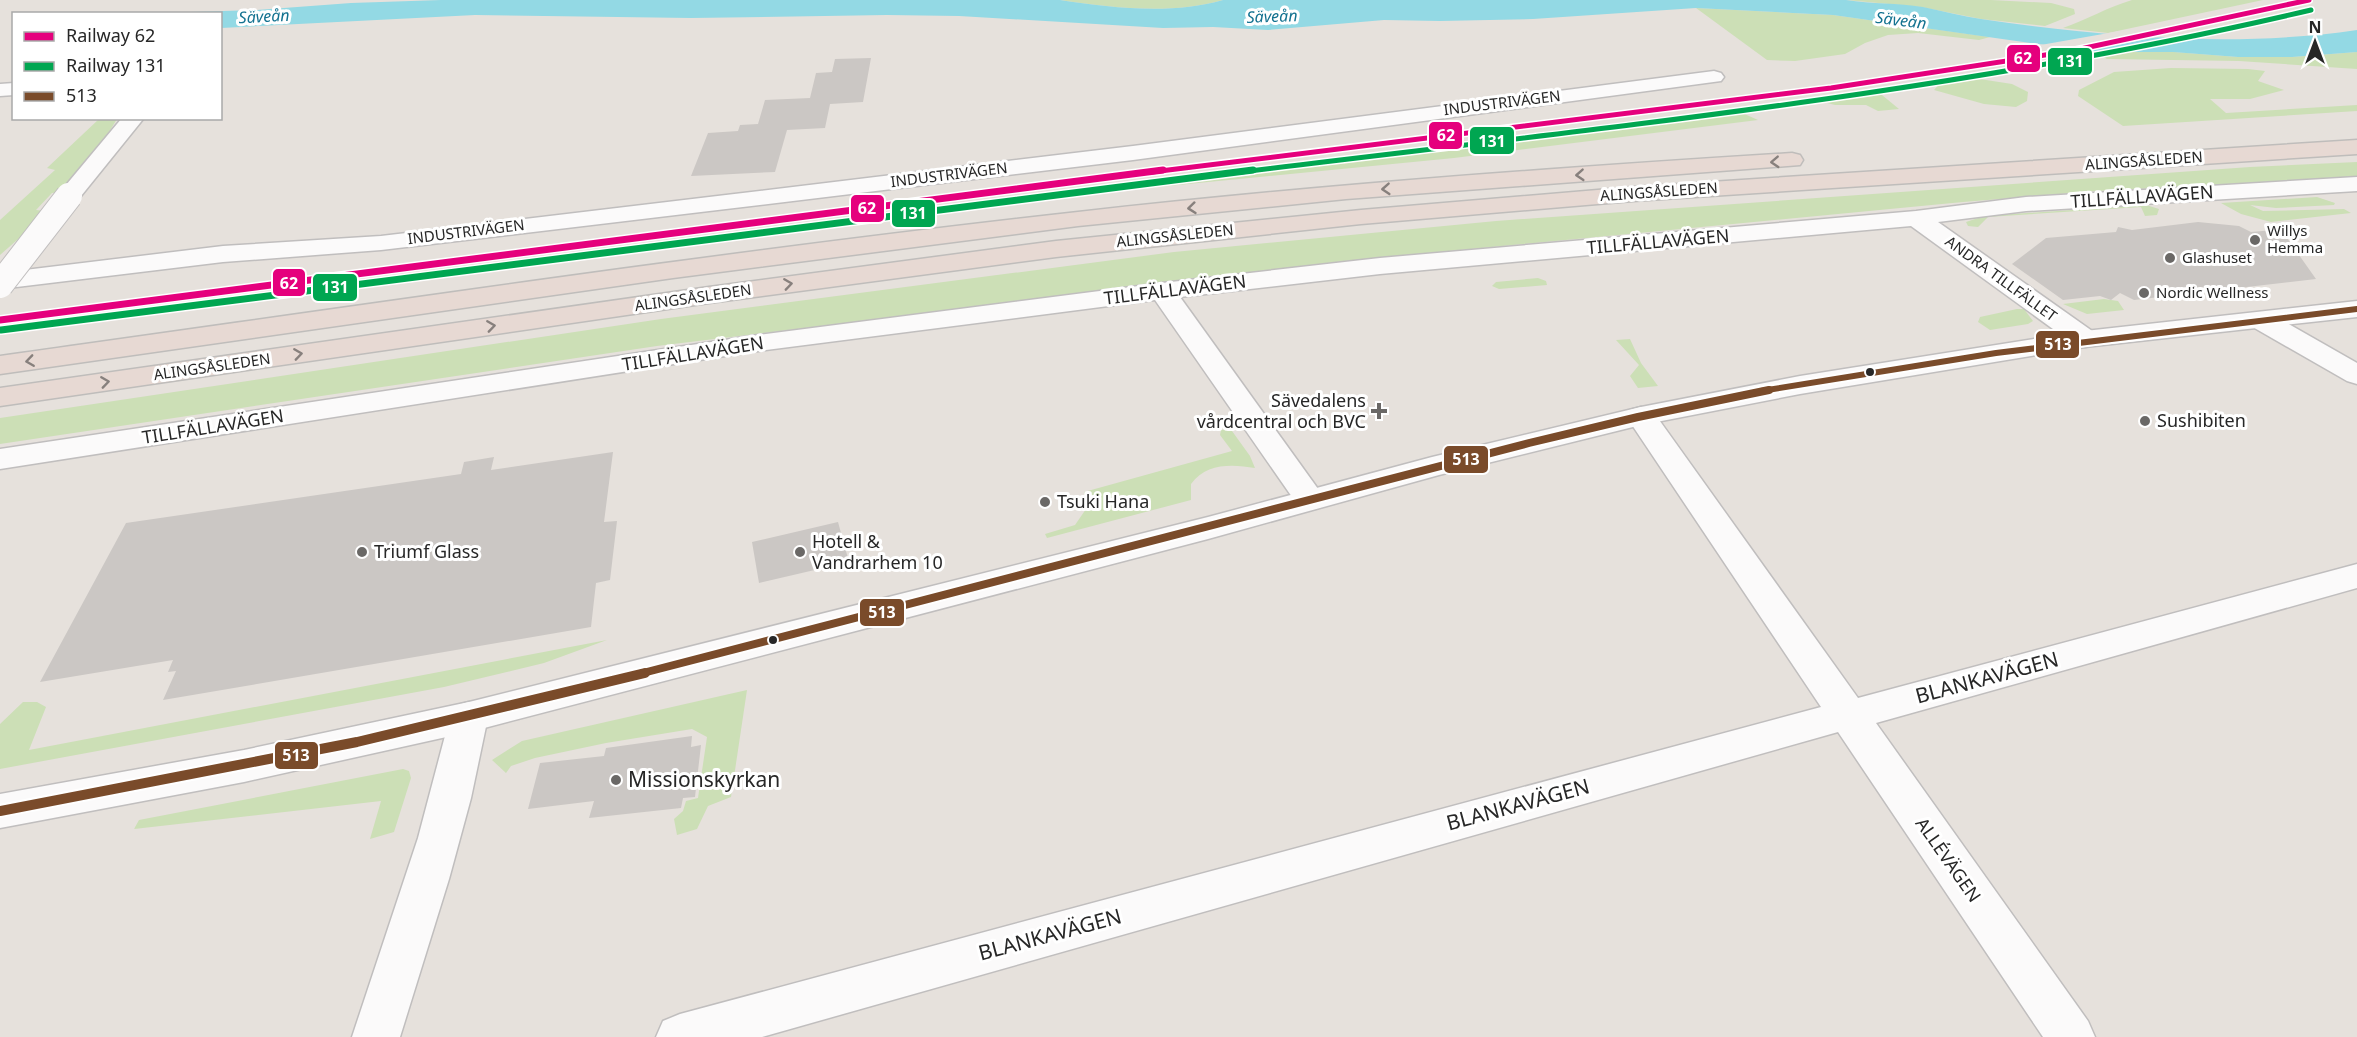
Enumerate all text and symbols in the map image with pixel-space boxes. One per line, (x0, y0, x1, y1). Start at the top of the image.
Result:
water label: Säveån (238, 4, 290, 28)
water label: Säveån (1246, 4, 1298, 28)
water label: Säveån (1874, 6, 1928, 34)
legend (12, 12, 222, 120)
north arrow (2285, 12, 2345, 72)
text: N (2308, 16, 2322, 38)
text: Railway 62 (66, 23, 155, 47)
line badge: 62 (2006, 44, 2041, 73)
text: 62 (2014, 47, 2032, 69)
line badge: 131 (2047, 47, 2093, 76)
text: 131 (2056, 50, 2084, 72)
text: Railway 131 (66, 53, 166, 77)
text: 513 (66, 83, 97, 107)
street label: INDUSTRIVÄGEN (1442, 85, 1562, 119)
line badge: 62 (1428, 121, 1463, 150)
text: 62 (1437, 124, 1455, 146)
line badge: 131 (1469, 126, 1515, 155)
text: 131 (1478, 130, 1506, 152)
street label: ALINGSÅSLEDEN (2084, 146, 2203, 174)
one-way arrow (1770, 155, 1779, 168)
street label: INDUSTRIVÄGEN (889, 157, 1009, 191)
one-way arrow (1576, 168, 1585, 181)
street label: ALINGSÅSLEDEN (1599, 177, 1718, 205)
street label: TILLFÄLLAVÄGEN (2070, 179, 2214, 213)
one-way arrow (1381, 182, 1390, 195)
line badge: 62 (850, 194, 885, 223)
text: 62 (858, 197, 876, 219)
line badge: 131 (891, 199, 936, 228)
one-way arrow (1187, 201, 1196, 214)
text: 131 (899, 202, 927, 224)
street label: INDUSTRIVÄGEN (406, 214, 526, 248)
street label: ALINGSÅSLEDEN (1115, 219, 1235, 251)
place label: Willys Hemma (2267, 220, 2323, 257)
street label: TILLFÄLLAVÄGEN (1586, 223, 1730, 259)
street label: ANDRA TILLFÄLLET (1942, 231, 2062, 326)
marker: Willys Hemma (2248, 233, 2262, 247)
place label: Glashuset (2182, 247, 2253, 267)
marker: Glashuset (2163, 251, 2177, 265)
line badge: 62 (272, 268, 306, 297)
street label: TILLFÄLLAVÄGEN (1102, 268, 1247, 310)
text: 62 (280, 272, 298, 294)
line badge: 131 (312, 273, 358, 302)
text: 131 (321, 276, 349, 298)
street label: ALINGSÅSLEDEN (633, 279, 753, 315)
one-way arrow (784, 279, 793, 291)
place label: Nordic Wellness (2156, 282, 2269, 302)
marker: Nordic Wellness (2137, 286, 2151, 300)
one-way arrow (487, 321, 496, 333)
street label: TILLFÄLLAVÄGEN (620, 330, 765, 376)
line badge: 513 (2035, 330, 2080, 359)
text: 513 (2044, 333, 2072, 355)
street label: ALINGSÅSLEDEN (152, 348, 272, 384)
one-way arrow (294, 349, 303, 361)
one-way arrow (25, 354, 34, 367)
unlabelled marker (1864, 366, 1876, 378)
one-way arrow (101, 377, 110, 389)
place label: Sävedalens vårdcentral och BVC (1197, 388, 1366, 433)
marker: Sävedalens vårdcentral och BVC (1370, 402, 1388, 420)
street label: TILLFÄLLAVÄGEN (140, 403, 285, 449)
place label: Sushibiten (2157, 408, 2246, 432)
marker: Sushibiten (2138, 414, 2152, 428)
line badge: 513 (1443, 445, 1489, 474)
text: 513 (1452, 448, 1480, 470)
place label: Tsuki Hana (1057, 489, 1149, 513)
marker: Tsuki Hana (1038, 495, 1052, 509)
place label: Hotell & Vandrarhem 10 (812, 529, 943, 574)
place label: Triumf Glass (374, 539, 479, 563)
marker: Triumf Glass (355, 545, 369, 559)
marker: Hotell & Vandrarhem 10 (793, 545, 807, 559)
line badge: 513 (859, 598, 905, 627)
text: 513 (868, 601, 896, 623)
unlabelled marker (767, 634, 779, 646)
street label: BLANKAVÄGEN (1912, 644, 2062, 710)
line badge: 513 (274, 741, 319, 770)
text: 513 (282, 744, 310, 766)
place label: Missionskyrkan (628, 765, 780, 793)
street label: BLANKAVÄGEN (1443, 771, 1593, 837)
marker: Missionskyrkan (609, 773, 623, 787)
street label: ALLÉVÄGEN (1911, 812, 1987, 907)
street label: BLANKAVÄGEN (975, 901, 1125, 967)

